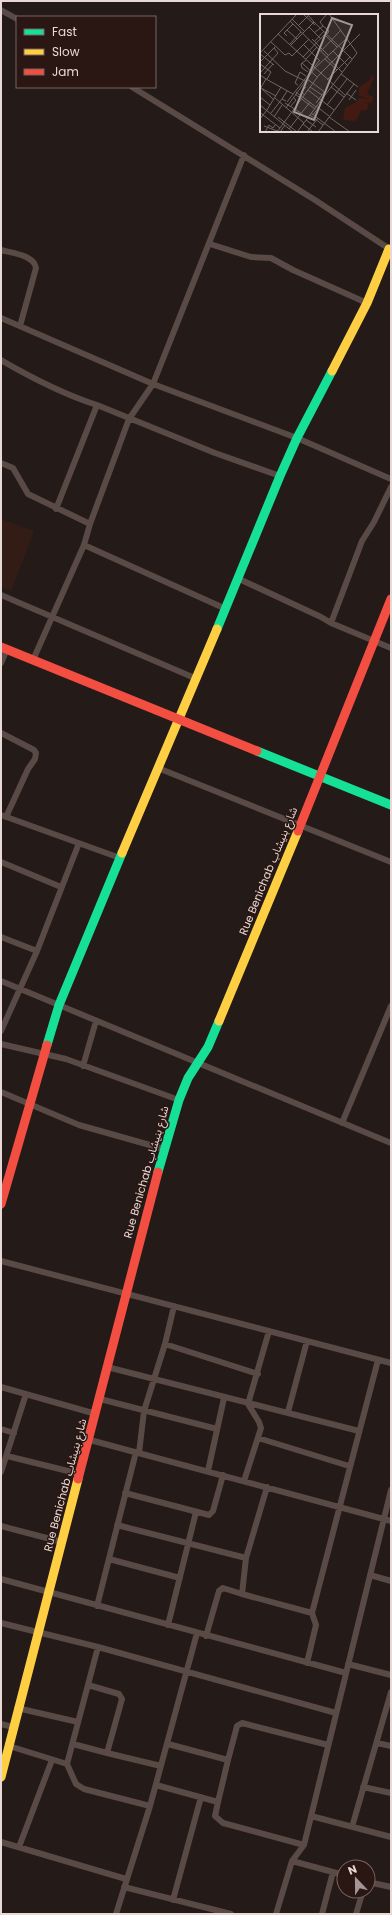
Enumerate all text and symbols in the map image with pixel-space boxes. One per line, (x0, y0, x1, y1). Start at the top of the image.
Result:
inset map (260, 14, 378, 132)
legend (16, 16, 156, 88)
text: Fast (52, 23, 77, 40)
text: Slow (52, 43, 80, 60)
text: Jam (52, 63, 79, 80)
street label: Rue Benichab شارع بنيشاب (235, 804, 301, 938)
street label: Rue Benichab شارع بنيشاب (119, 1104, 173, 1240)
street label: Rue Benichab شارع بنيشاب (40, 1416, 91, 1553)
north arrow (336, 1859, 376, 1899)
text: N (345, 1861, 359, 1879)

